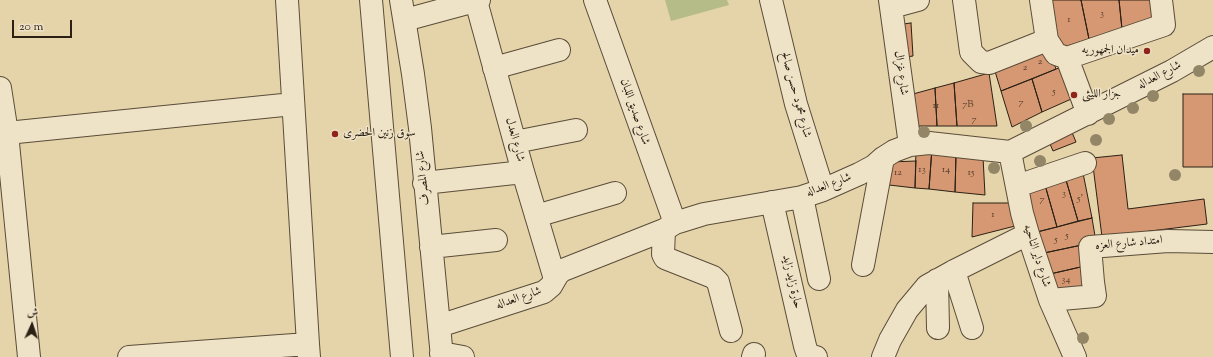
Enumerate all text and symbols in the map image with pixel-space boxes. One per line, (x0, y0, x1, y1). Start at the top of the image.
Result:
house number: 3 (1100, 8, 1104, 20)
scale bar (14, 12, 74, 38)
house number: 1 (1067, 14, 1071, 26)
text: 20 m (19, 18, 43, 36)
place label: ميدان الجمهوريه (1081, 44, 1139, 58)
marker: ميدان الجمهوريه (1142, 46, 1152, 56)
street label: شارع محمود حسن صالح (777, 50, 813, 140)
street label: شارع غزال (890, 50, 910, 96)
house number: 2 (1038, 56, 1042, 68)
street label: شارع العداله (1136, 59, 1184, 93)
house number: 2 (1023, 62, 1027, 74)
street label: شارع صديق اللبان (616, 77, 652, 147)
house number: 5 (1052, 86, 1056, 98)
place label: جزار الليثى (1082, 88, 1121, 102)
marker: جزار الليثى (1069, 90, 1079, 100)
house number: 7 (1018, 97, 1024, 109)
house number: 7B (962, 99, 974, 111)
house number: 11 (933, 100, 939, 112)
house number: 7 (971, 114, 977, 126)
street label: شارع العدل (501, 116, 527, 164)
place label: سوق زنين الحضرى (343, 127, 416, 141)
marker: سوق زنين الحضرى (330, 129, 340, 139)
street label: شارع المصرف (414, 150, 434, 206)
house number: 13 (918, 164, 926, 176)
house number: 14 (942, 164, 950, 176)
house number: 12 (894, 167, 902, 179)
house number: 15 (968, 167, 974, 179)
street label: شارع العداله (804, 171, 854, 201)
house number: 3 (1062, 188, 1066, 200)
house number: 5' (1077, 193, 1083, 205)
house number: 7 (1039, 194, 1045, 206)
house number: 1 (991, 209, 995, 221)
street label: شارع داير الناحيه (1019, 223, 1053, 289)
house number: 5 (1065, 230, 1069, 242)
house number: 5 (1054, 234, 1058, 246)
street label: امتداد شارع العزه (1095, 234, 1163, 254)
street label: حارة زايد زايد (778, 254, 804, 310)
house number: 34 (1061, 274, 1071, 286)
street label: شارع العداله (494, 284, 544, 314)
north arrow (12, 305, 52, 345)
text: ش (27, 305, 38, 321)

